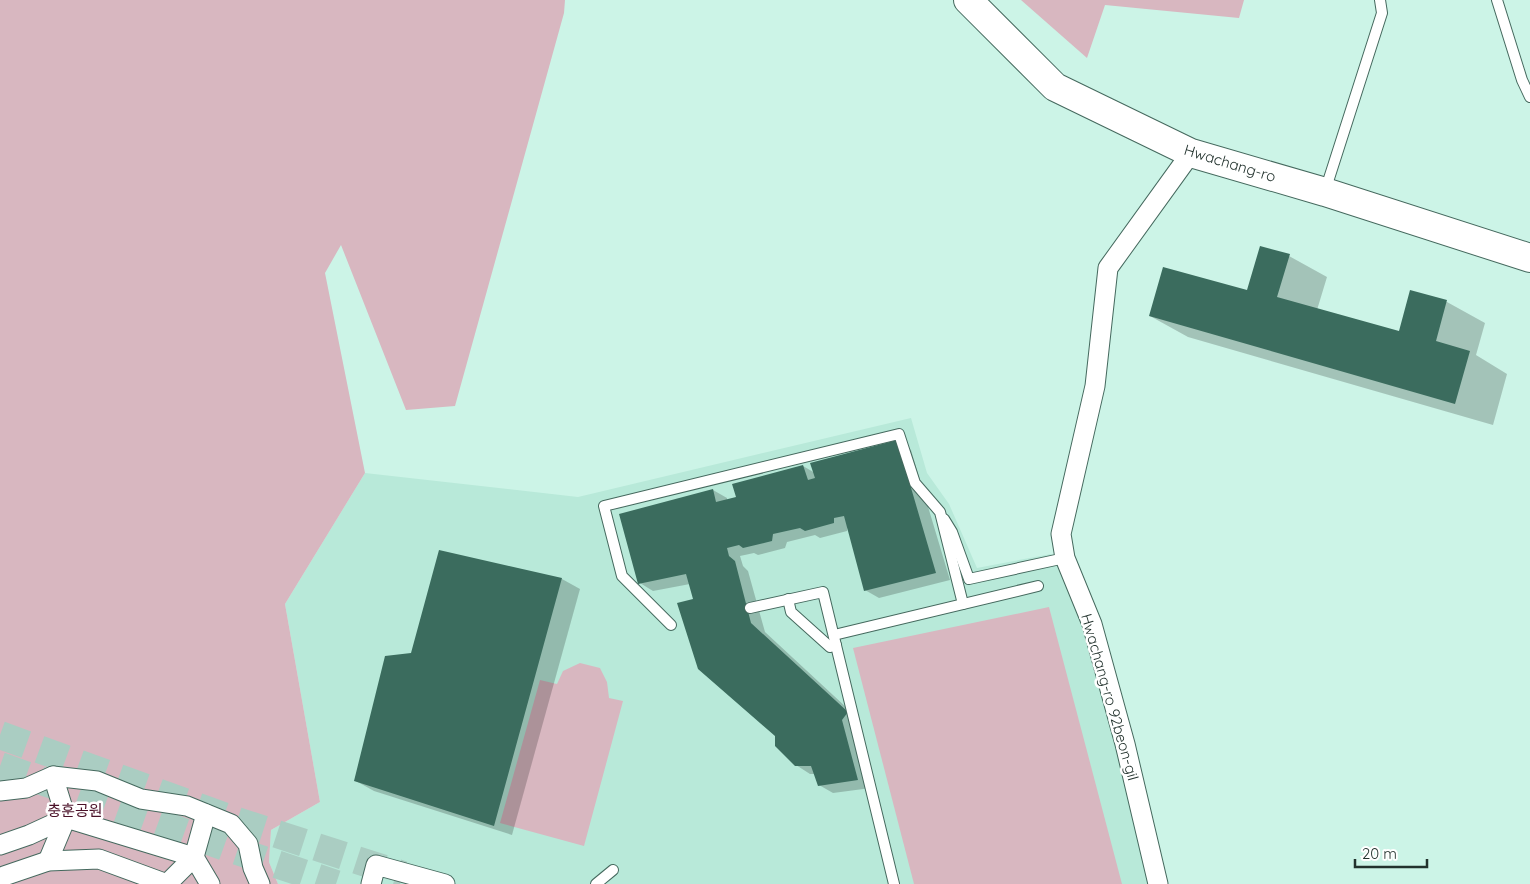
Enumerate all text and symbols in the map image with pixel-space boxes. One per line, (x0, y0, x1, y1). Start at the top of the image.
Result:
street label: Hwachang-ro (1182, 140, 1278, 186)
street label: Hwachang-ro 92beon-gil (1077, 611, 1143, 783)
park label: 충훈공원 (47, 801, 103, 820)
scale bar (1355, 836, 1428, 868)
text: 20 m (1362, 844, 1397, 863)

